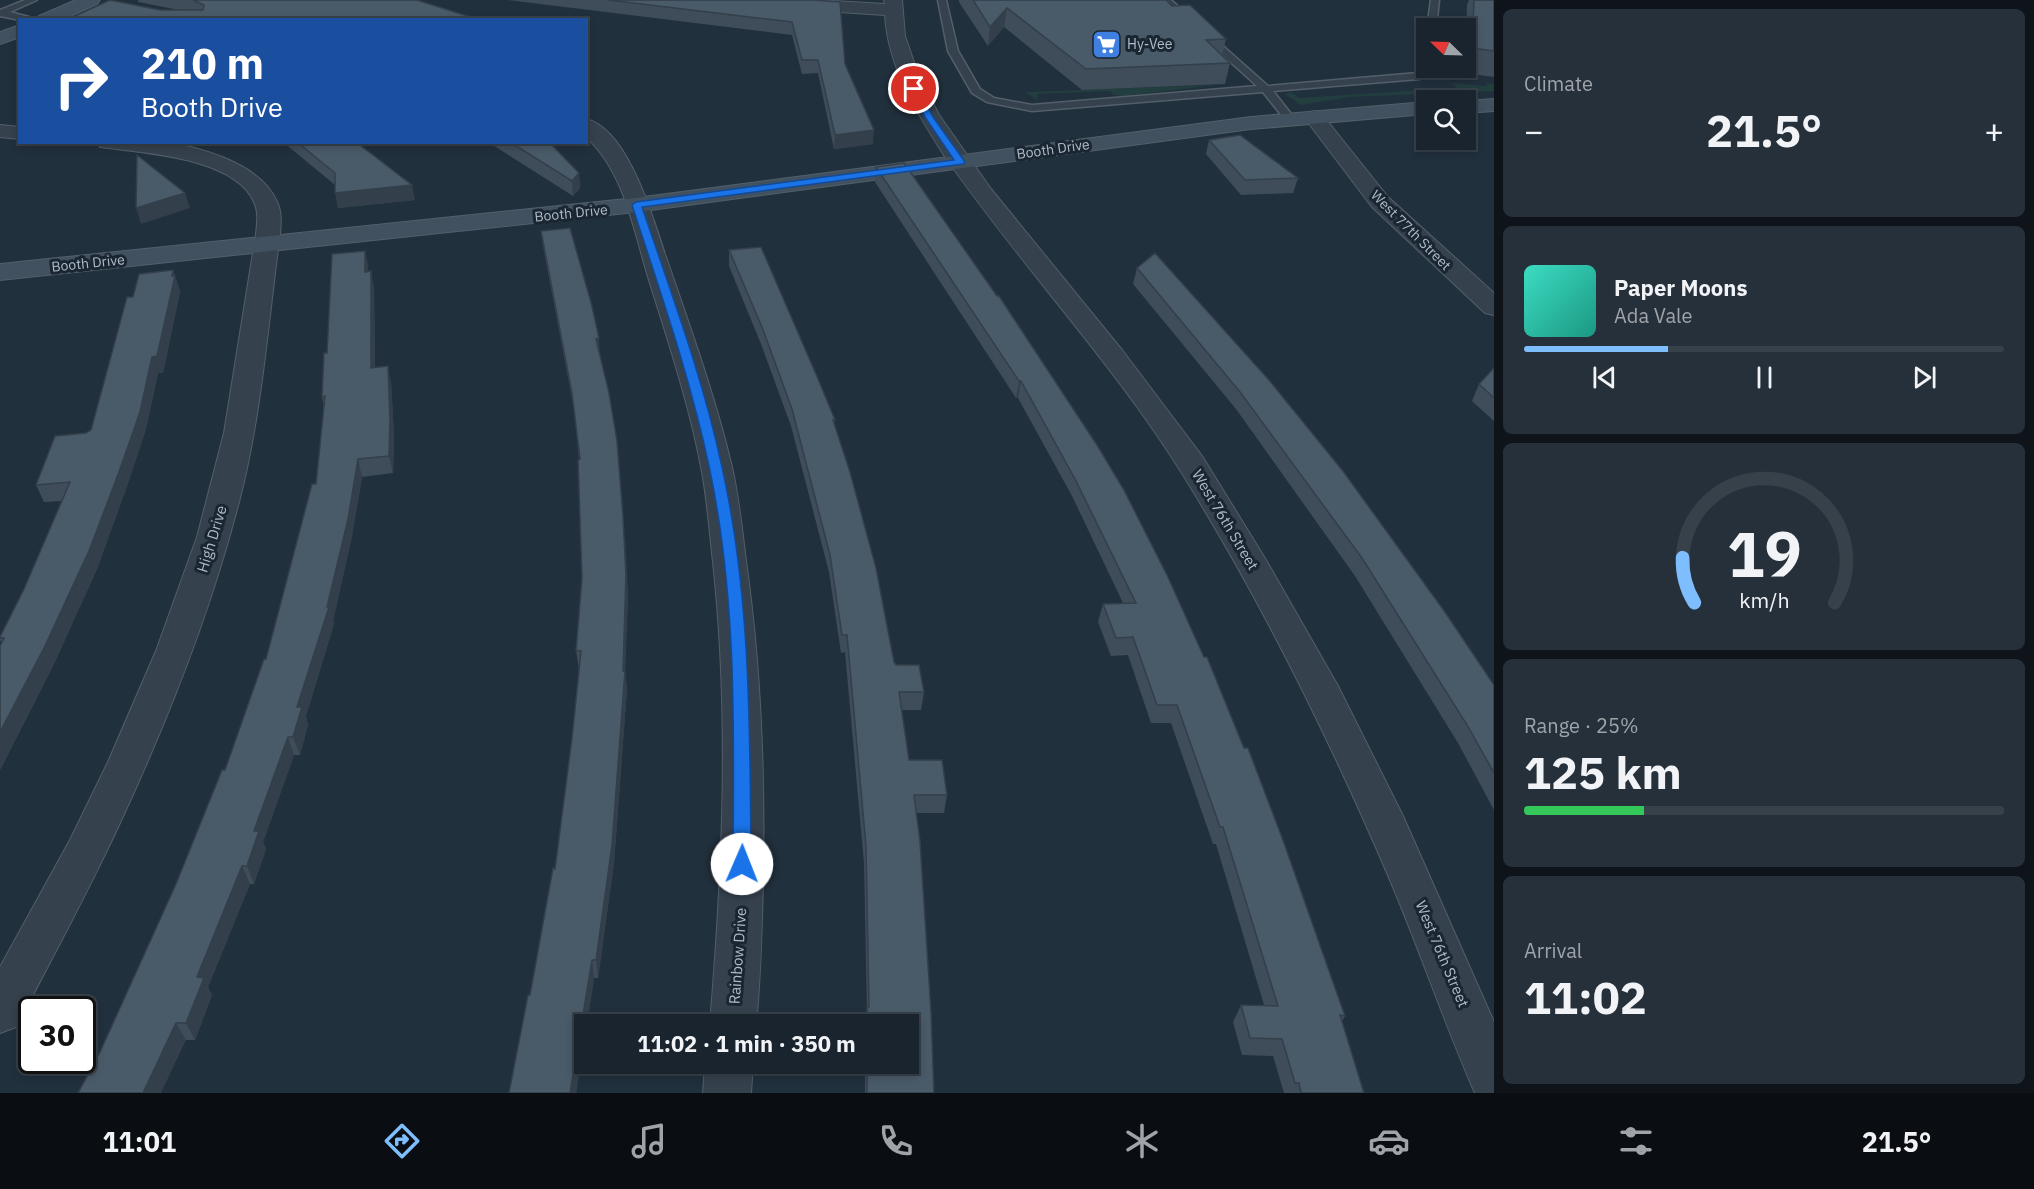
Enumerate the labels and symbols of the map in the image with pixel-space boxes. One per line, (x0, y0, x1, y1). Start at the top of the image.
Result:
north arrow (1416, 18, 1476, 78)
supermarket icon: Hy-Vee (1090, 28, 1122, 60)
place label: Hy-Vee (1127, 35, 1173, 53)
pin (888, 63, 939, 114)
street label: Booth Drive (1015, 135, 1091, 163)
street label: West 77th Street (1367, 186, 1455, 274)
street label: Booth Drive (534, 200, 609, 226)
street label: Booth Drive (51, 250, 126, 276)
street label: West 76th Street (1188, 466, 1263, 573)
street label: High Drive (192, 503, 231, 575)
position arrow (710, 832, 774, 896)
street label: West 76th Street (1411, 898, 1473, 1010)
street label: Rainbow Drive (725, 907, 750, 1005)
speed limit sign: 30 (18, 996, 96, 1074)

